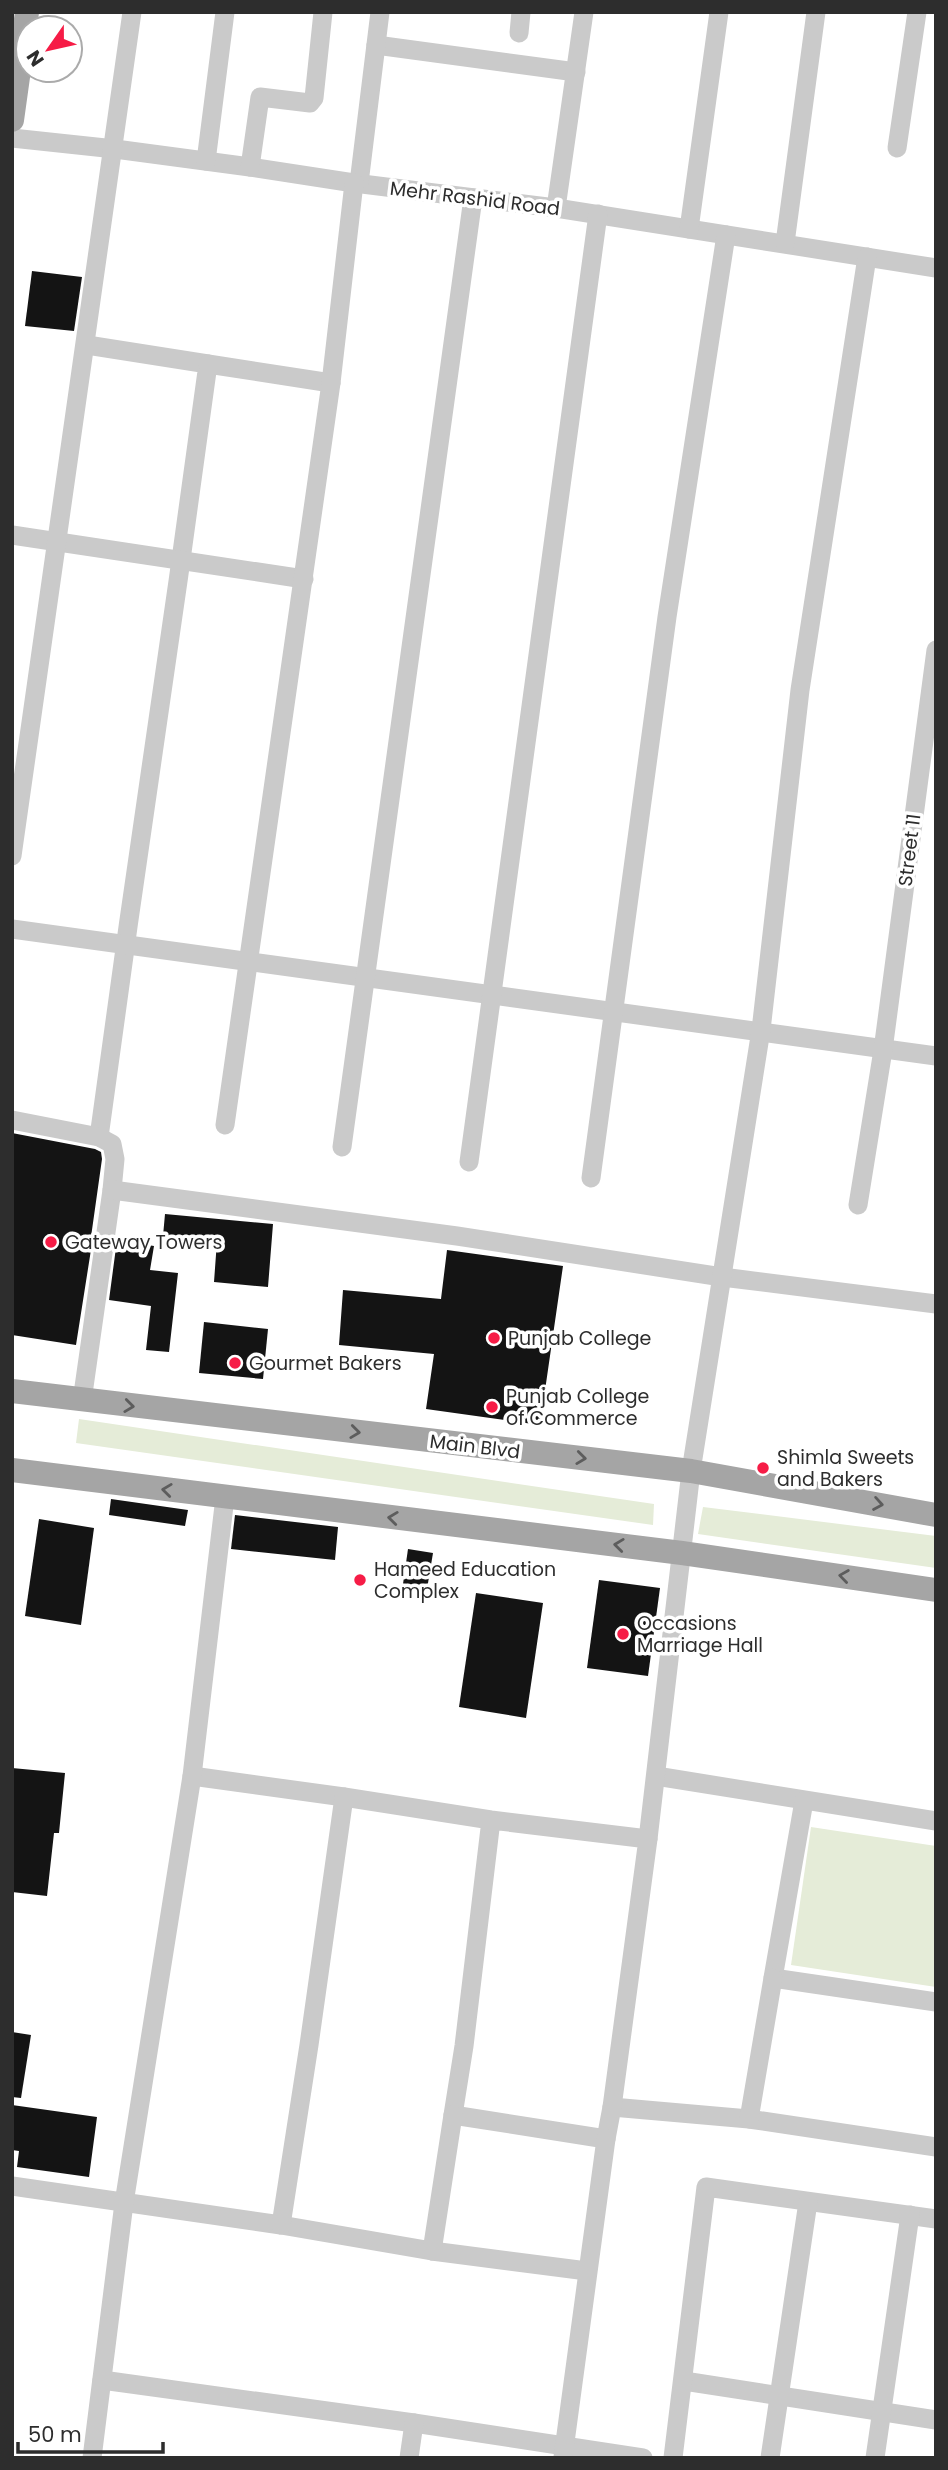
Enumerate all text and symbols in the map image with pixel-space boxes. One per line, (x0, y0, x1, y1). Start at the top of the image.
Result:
north arrow (14, 14, 84, 84)
text: N (20, 45, 51, 72)
street label: Mehr Rashid Road (388, 175, 561, 222)
street label: Street 11 (892, 812, 927, 888)
place label: Gateway Towers (65, 1229, 222, 1256)
marker: Gateway Towers (43, 1234, 59, 1250)
place label: Punjab College (508, 1325, 651, 1352)
marker: Punjab College (486, 1330, 502, 1346)
place label: Gourmet Bakers (249, 1350, 402, 1377)
marker: Gourmet Bakers (227, 1355, 243, 1371)
place label: Punjab College of Commerce (506, 1383, 649, 1432)
one-way arrow (123, 1398, 134, 1413)
marker: Punjab College of Commerce (484, 1399, 500, 1415)
one-way arrow (349, 1424, 360, 1439)
street label: Main Blvd (428, 1428, 522, 1465)
place label: Shimla Sweets and Bakers (777, 1444, 914, 1493)
one-way arrow (575, 1450, 586, 1465)
marker: Shimla Sweets and Bakers (755, 1460, 771, 1476)
one-way arrow (161, 1482, 173, 1497)
one-way arrow (872, 1496, 884, 1511)
one-way arrow (387, 1510, 399, 1525)
one-way arrow (613, 1538, 624, 1553)
place label: Hameed Education Complex (374, 1556, 556, 1605)
one-way arrow (838, 1569, 850, 1584)
marker: Hameed Education Complex (352, 1572, 368, 1588)
place label: Occasions Marriage Hall (637, 1610, 763, 1659)
marker: Occasions Marriage Hall (615, 1626, 631, 1642)
scale bar (18, 2410, 163, 2454)
text: 50 m (28, 2420, 82, 2449)

